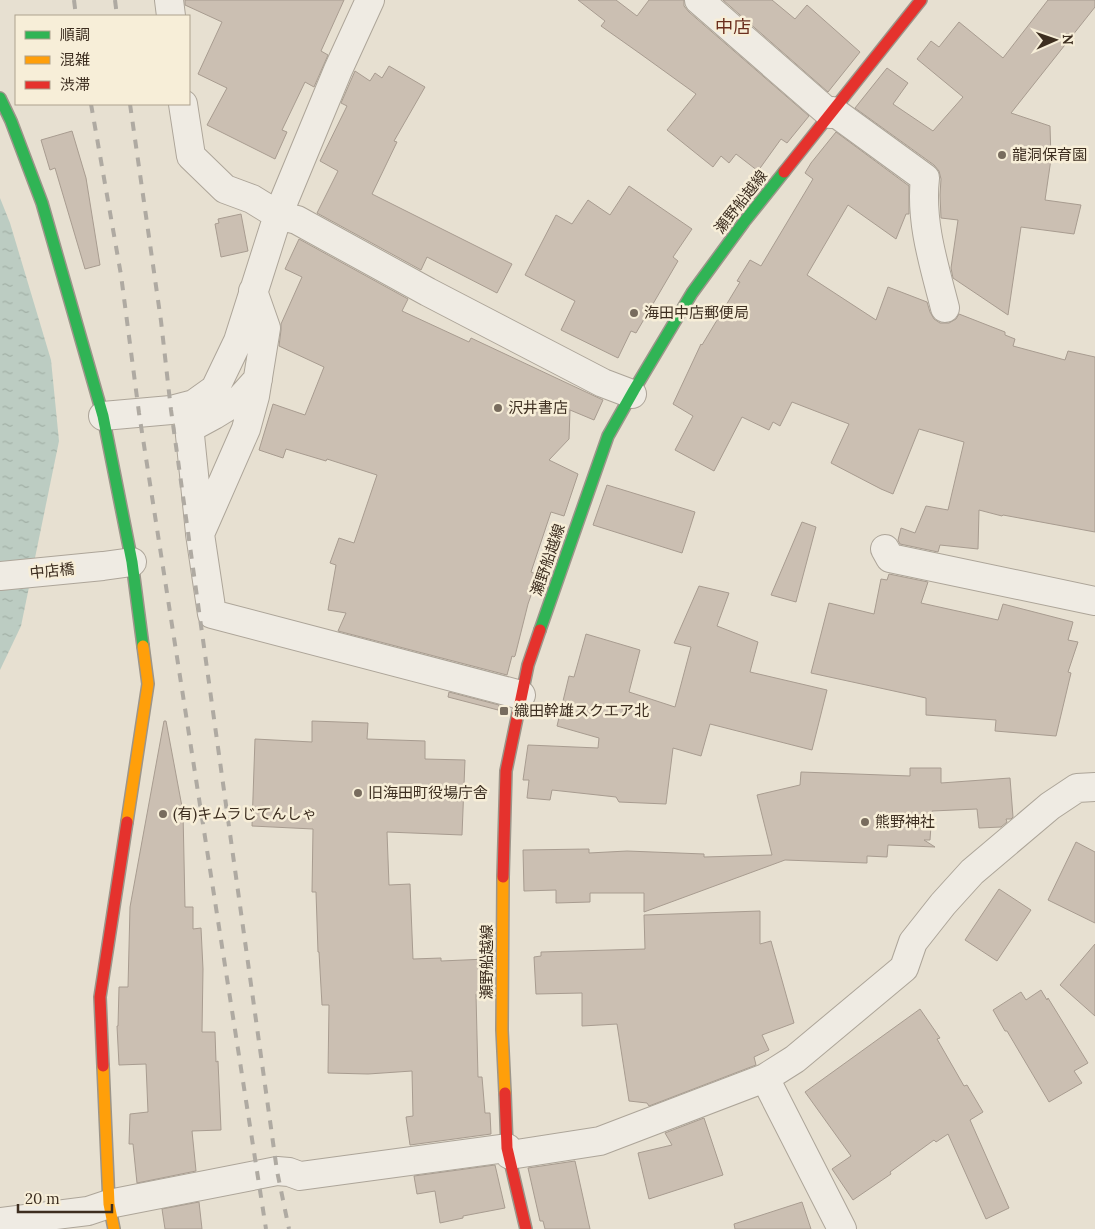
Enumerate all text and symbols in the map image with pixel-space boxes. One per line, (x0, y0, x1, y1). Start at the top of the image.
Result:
legend (15, 15, 190, 105)
district label: 中店 (715, 15, 751, 38)
north arrow (1030, 15, 1080, 65)
text: 順調 (60, 25, 90, 44)
text: N (1059, 34, 1077, 45)
text: 混雑 (60, 50, 90, 69)
text: 渋滞 (60, 75, 90, 94)
place label: 龍洞保育園 (1012, 145, 1087, 164)
marker: 龍洞保育園 (996, 149, 1008, 161)
street label: 瀬野船越線 (710, 166, 771, 237)
place label: 海田中店郵便局 (644, 303, 749, 322)
marker: 海田中店郵便局 (628, 307, 640, 319)
place label: 沢井書店 (508, 398, 568, 417)
marker: 沢井書店 (492, 402, 504, 414)
street label: 瀬野船越線 (526, 521, 569, 598)
street label: 中店橋 (29, 559, 75, 582)
place label: 織田幹雄スクエア北 (514, 701, 649, 720)
marker: 織田幹雄スクエア北 (498, 705, 510, 717)
place label: 旧海田町役場庁舎 (368, 783, 488, 802)
marker: 旧海田町役場庁舎 (352, 787, 364, 799)
place label: (有)キムラじてんしゃ (173, 804, 316, 824)
marker: (有)キムラじてんしゃ (157, 808, 169, 820)
place label: 熊野神社 (875, 812, 935, 831)
marker: 熊野神社 (859, 816, 871, 828)
street label: 瀬野船越線 (477, 924, 496, 1000)
scale bar (18, 1182, 111, 1214)
text: 20 m (25, 1189, 60, 1208)

